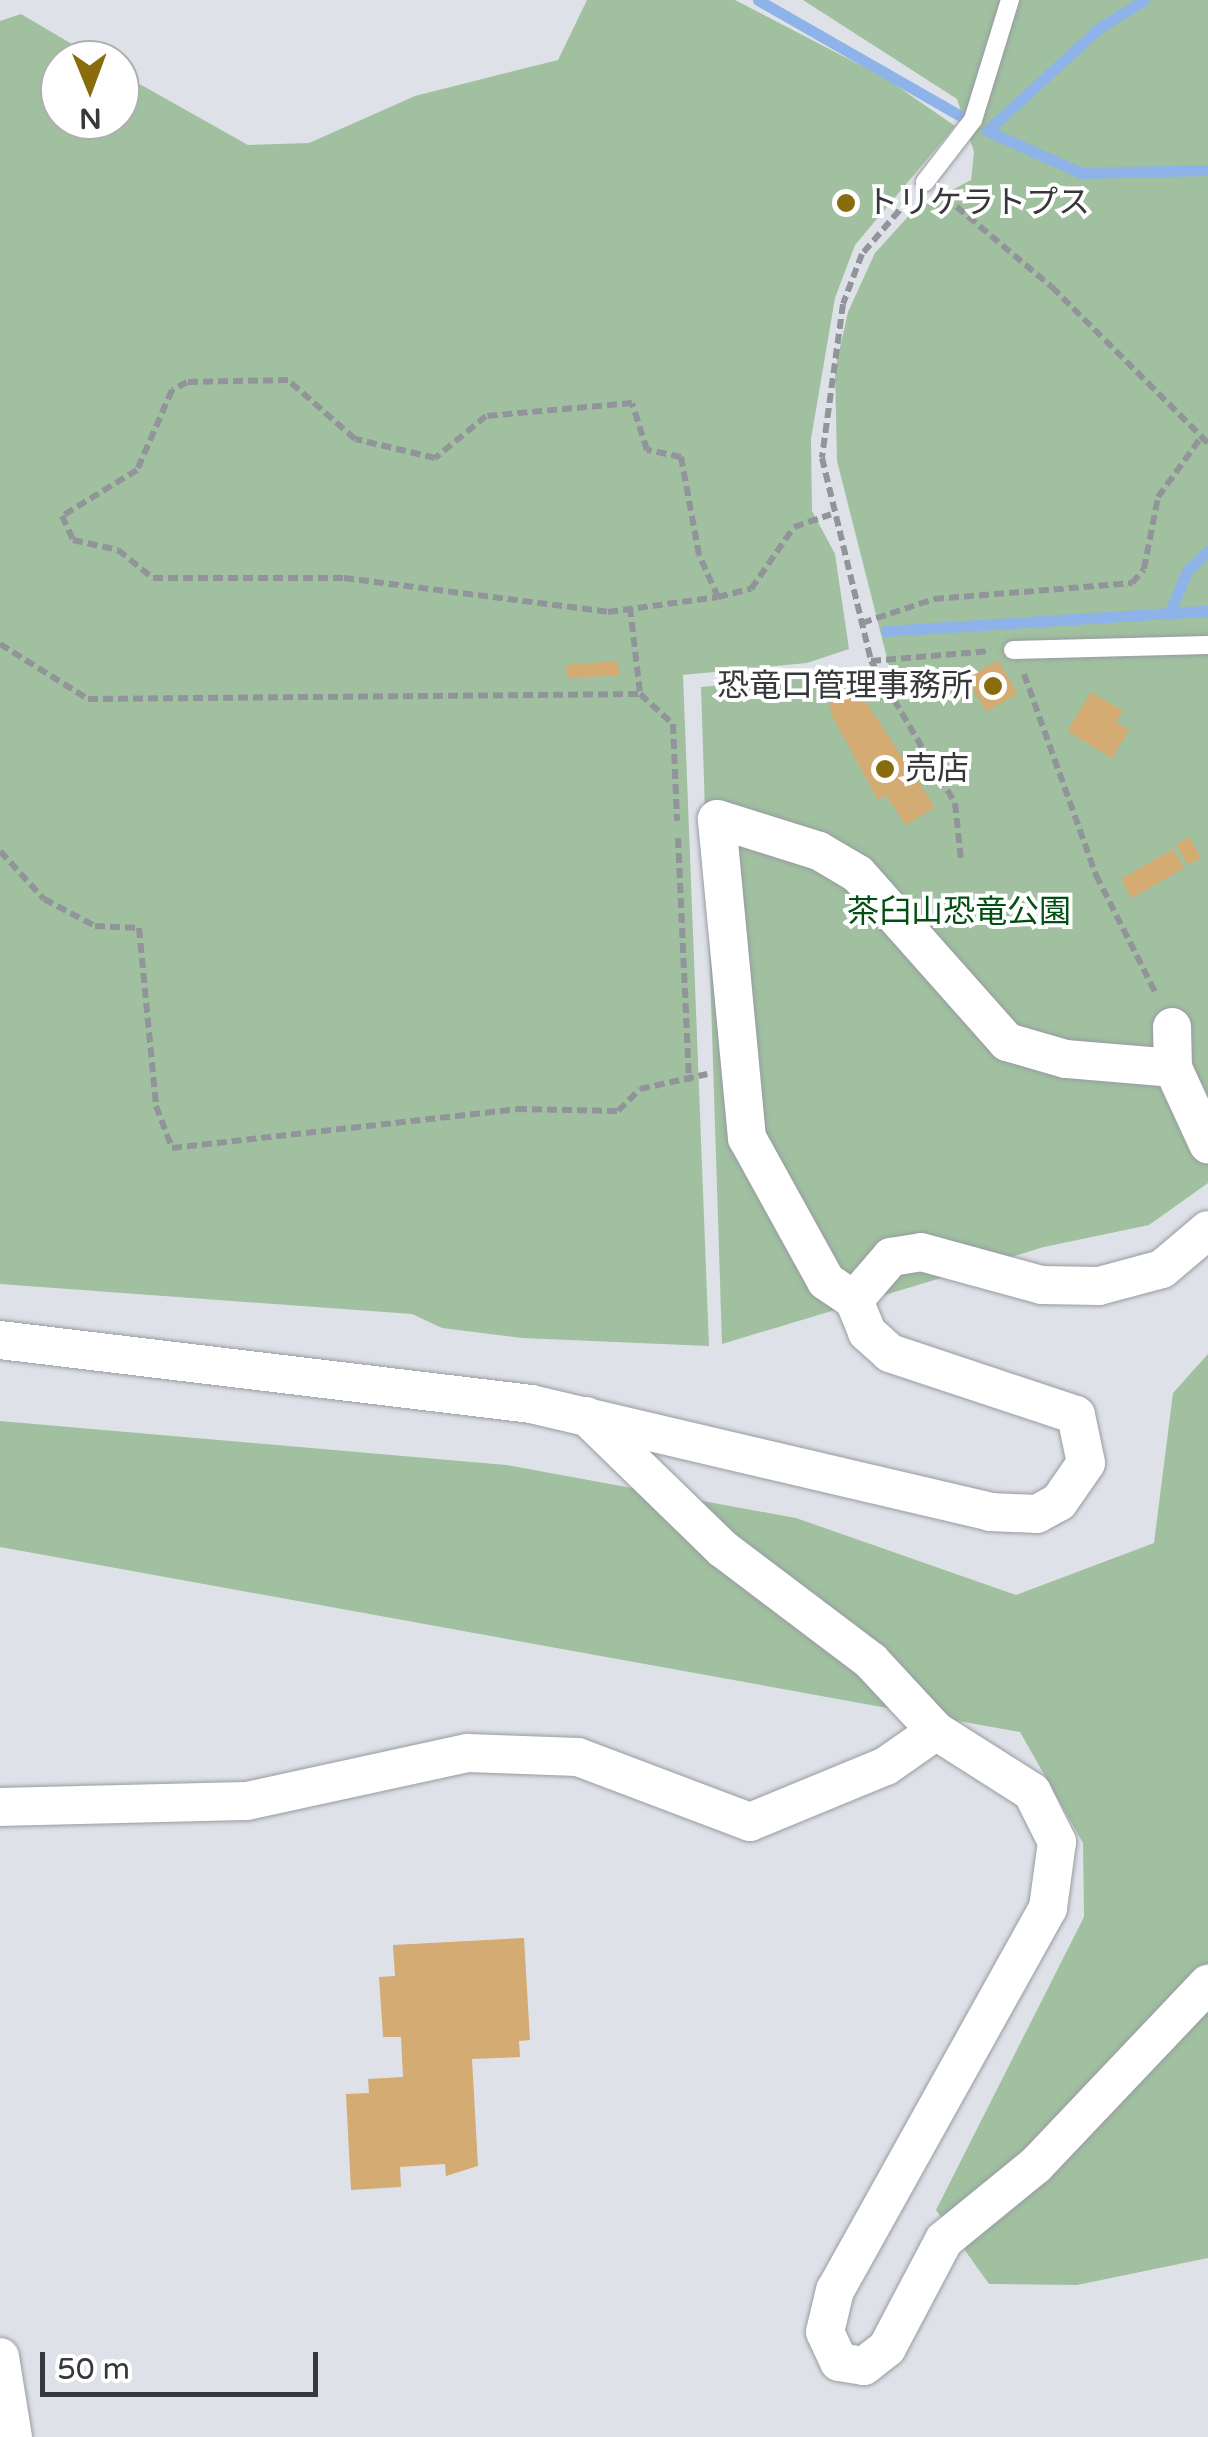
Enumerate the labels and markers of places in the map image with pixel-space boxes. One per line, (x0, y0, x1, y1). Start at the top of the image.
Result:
place label: トリケラトプス (866, 184, 1090, 222)
marker: トリケラトプス (835, 192, 857, 214)
place label: 恐竜口管理事務所 (717, 667, 973, 705)
marker: 恐竜口管理事務所 (982, 675, 1004, 697)
place label: 売店 (905, 750, 969, 788)
marker: 売店 (874, 758, 896, 780)

